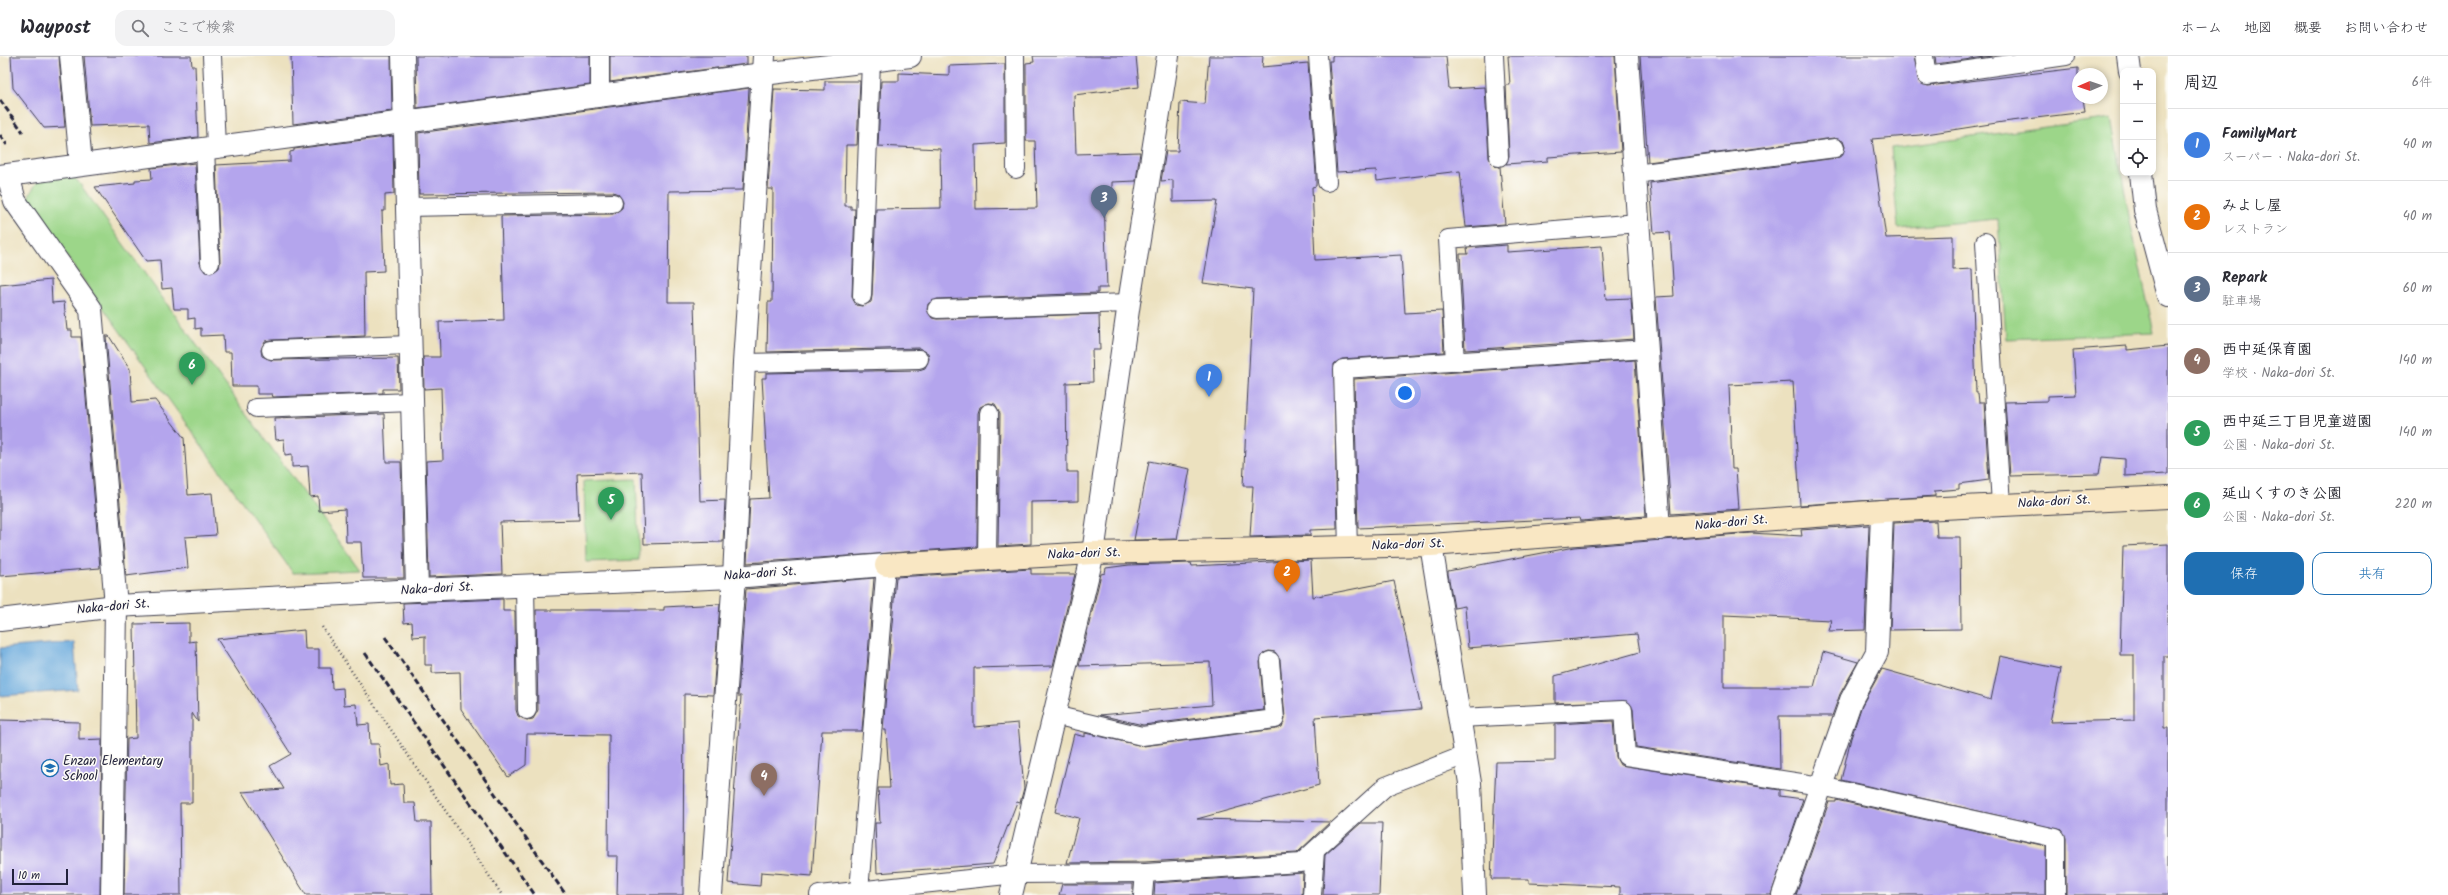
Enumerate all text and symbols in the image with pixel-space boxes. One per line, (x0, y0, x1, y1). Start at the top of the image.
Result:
search box (115, 10, 395, 46)
text: Waypost (20, 13, 91, 43)
text: ここで検索 (161, 16, 236, 40)
icon: search (129, 17, 151, 39)
text: ホーム (2181, 17, 2222, 39)
text: 地図 (2244, 17, 2272, 39)
text: 概要 (2294, 17, 2322, 39)
text: お問い合わせ (2344, 17, 2428, 39)
north arrow (2072, 68, 2108, 104)
map controls (2120, 68, 2156, 176)
button: + (2120, 68, 2156, 104)
text: 周辺 (2184, 70, 2218, 97)
text: 6件 (2412, 72, 2432, 93)
button: − (2120, 104, 2156, 140)
text: FamilyMart (2222, 122, 2297, 146)
text: 1 (2195, 134, 2199, 155)
text: 40 m (2403, 134, 2432, 155)
button: locate (2120, 140, 2156, 176)
text: スーパー · Naka-dori St. (2222, 147, 2360, 168)
pin: 3 (1091, 185, 1117, 218)
text: みよし屋 (2222, 194, 2282, 218)
text: 2 (2193, 206, 2201, 227)
text: 40 m (2403, 206, 2432, 227)
text: レストラン (2222, 219, 2288, 240)
text: Repark (2222, 266, 2267, 290)
text: 3 (2193, 278, 2201, 299)
text: 60 m (2403, 278, 2432, 299)
text: 駐車場 (2222, 291, 2261, 312)
text: 西中延保育園 (2222, 338, 2312, 362)
text: 4 (2193, 350, 2201, 371)
text: 140 m (2399, 350, 2432, 371)
pin: 6 (179, 352, 205, 385)
text: 学校 · Naka-dori St. (2222, 363, 2335, 384)
pin: 1 (1196, 364, 1222, 397)
your location (1395, 383, 1415, 403)
text: 西中延三丁目児童遊園 (2222, 410, 2372, 434)
text: 5 (2194, 422, 2200, 443)
text: 140 m (2399, 422, 2432, 443)
text: 公園 · Naka-dori St. (2222, 435, 2335, 456)
text: 延山くすのき公園 (2222, 482, 2342, 506)
pin: 5 (598, 487, 624, 520)
street label: Naka-dori St. (2017, 490, 2091, 514)
text: 6 (2193, 494, 2201, 515)
text: 220 m (2395, 494, 2432, 515)
text: 公園 · Naka-dori St. (2222, 507, 2335, 528)
street label: Naka-dori St. (1694, 509, 1768, 537)
street label: Naka-dori St. (1371, 533, 1445, 557)
street label: Naka-dori St. (1047, 542, 1121, 566)
button: 保存 (2184, 552, 2304, 595)
button: 共有 (2312, 552, 2432, 595)
pin: 2 (1274, 559, 1300, 592)
street label: Naka-dori St. (723, 561, 797, 587)
street label: Naka-dori St. (400, 577, 474, 601)
street label: Naka-dori St. (76, 593, 150, 621)
place label: Enzan Elementary School (63, 751, 164, 787)
school or university icon: Enzan Elementary School (40, 758, 60, 778)
pin: 4 (751, 763, 777, 796)
scale bar (12, 867, 68, 886)
text: 10 m (18, 867, 40, 885)

